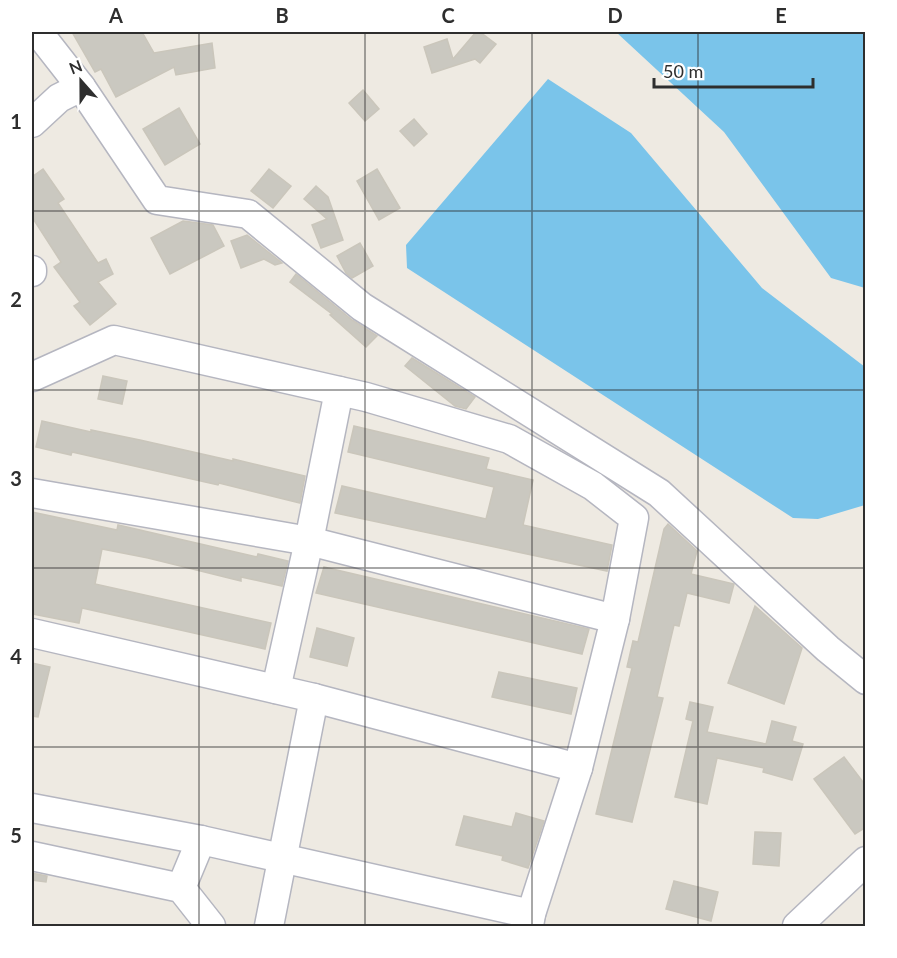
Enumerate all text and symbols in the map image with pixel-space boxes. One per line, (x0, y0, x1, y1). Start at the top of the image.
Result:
text: A (108, 3, 123, 27)
text: B (275, 3, 289, 27)
text: C (441, 3, 455, 27)
text: D (607, 3, 623, 27)
text: E (775, 3, 787, 27)
north arrow (51, 51, 111, 111)
scale bar (654, 51, 813, 89)
text: N (66, 55, 85, 78)
text: 50 m (663, 60, 703, 82)
text: 1 (10, 109, 22, 133)
text: 2 (10, 287, 22, 311)
text: 3 (10, 466, 22, 490)
text: 4 (10, 644, 22, 668)
text: 5 (10, 823, 22, 847)

